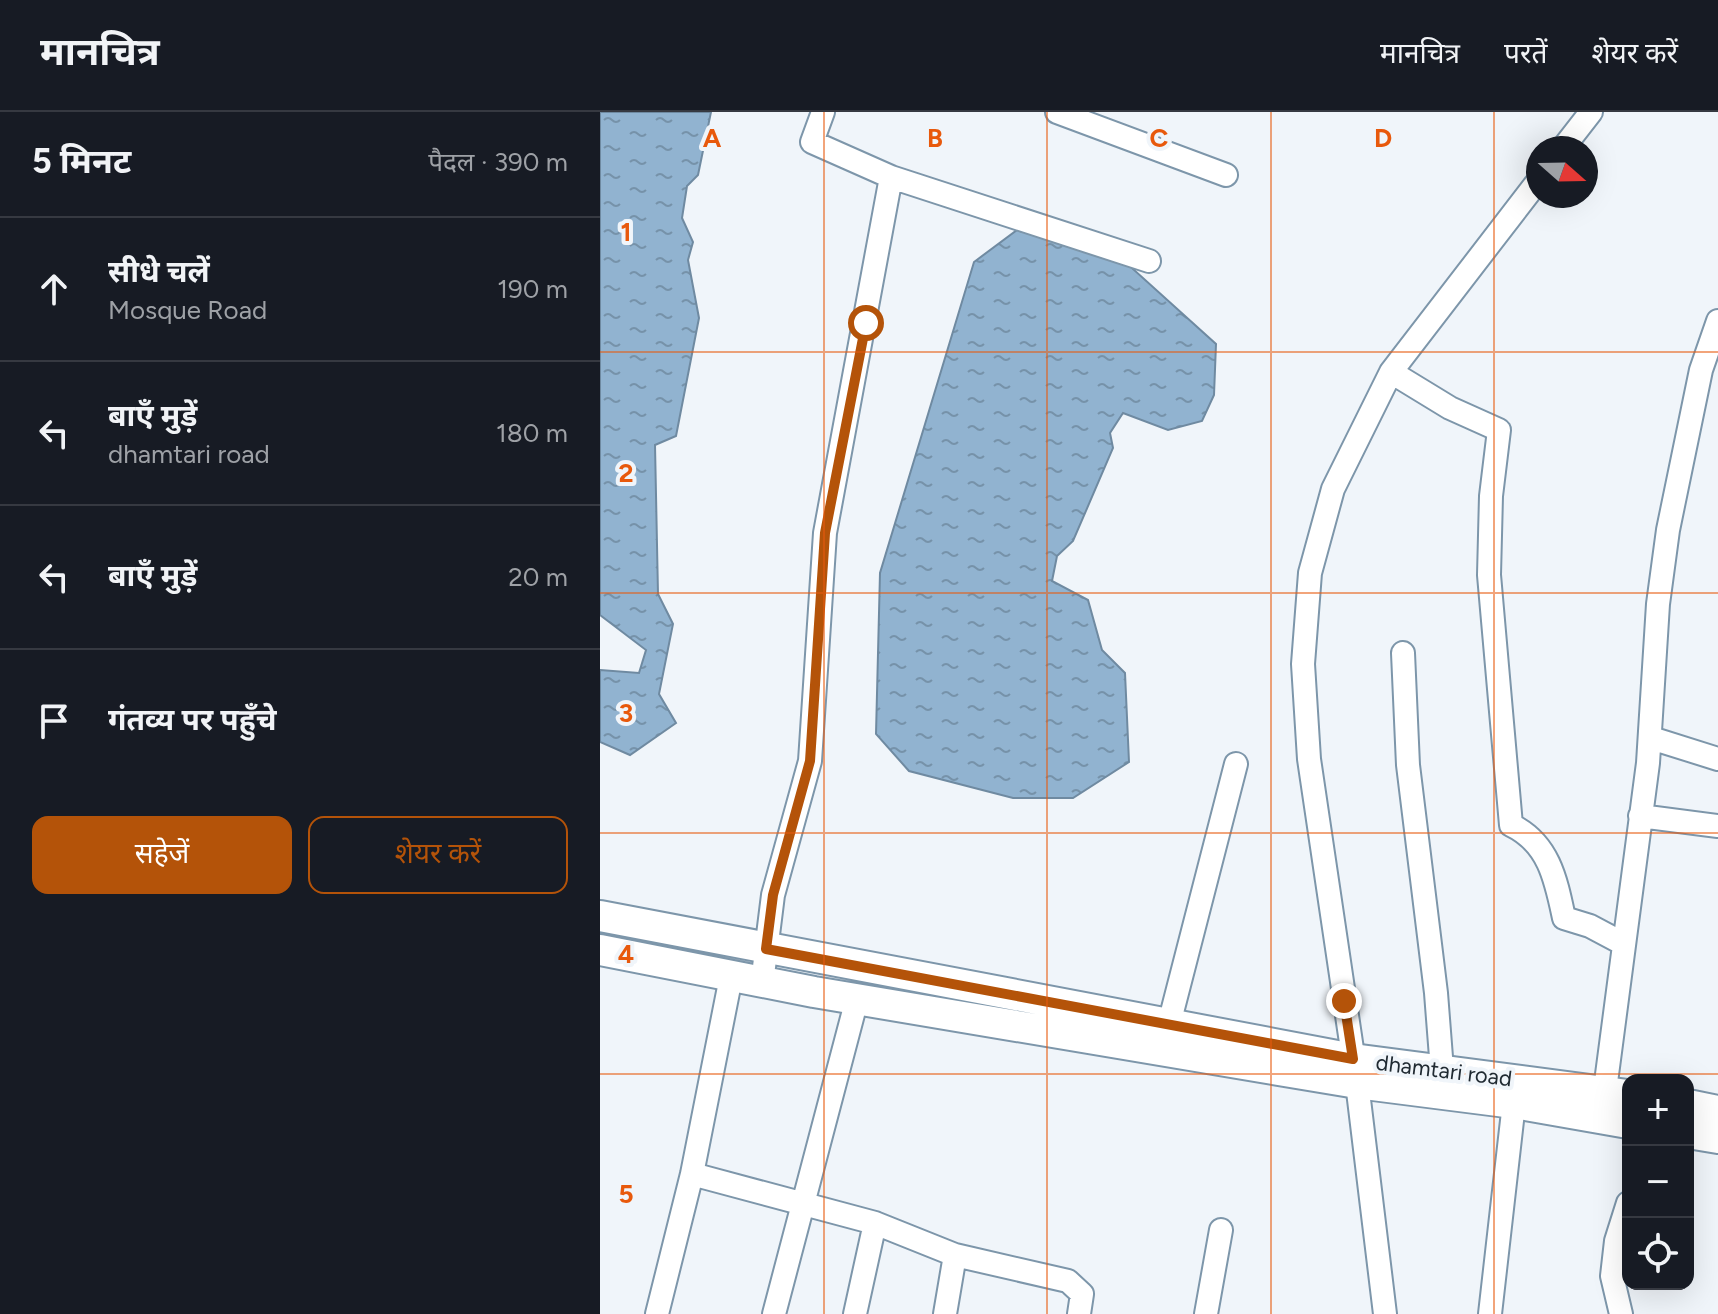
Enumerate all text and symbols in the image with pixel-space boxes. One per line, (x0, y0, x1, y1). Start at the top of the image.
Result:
text: मानचित्र (40, 29, 160, 75)
text: मानचित्र (1380, 36, 1460, 70)
text: परतें (1504, 36, 1547, 70)
text: शेयर करें (1591, 36, 1678, 70)
text: A (703, 122, 722, 154)
text: B (927, 122, 943, 154)
text: C (1150, 122, 1169, 154)
text: D (1374, 122, 1392, 154)
north arrow (1526, 136, 1598, 208)
text: 5 मिनट (32, 141, 131, 182)
text: पैदल · 390 m (428, 146, 568, 178)
text: 1 (621, 216, 631, 248)
text: सीधे चलें (108, 253, 210, 290)
icon: ahead (32, 267, 76, 311)
text: 190 m (497, 273, 568, 305)
text: Mosque Road (108, 294, 267, 326)
route start (848, 305, 884, 341)
text: बाएँ मुड़ें (108, 397, 197, 434)
icon: left (32, 411, 76, 455)
text: 180 m (496, 417, 568, 449)
text: dhamtari road (108, 438, 270, 470)
text: 2 (618, 457, 634, 489)
icon: left (32, 555, 76, 599)
text: बाएँ मुड़ें (108, 557, 197, 594)
text: 20 m (508, 561, 568, 593)
text: 3 (619, 697, 633, 729)
icon: arrive (32, 699, 76, 743)
text: गंतव्य पर पहुँचे (108, 701, 277, 738)
button: सहेजें (32, 816, 292, 894)
button: शेयर करें (308, 816, 568, 894)
text: 4 (618, 938, 634, 970)
route end (1326, 983, 1362, 1019)
street label: dhamtari road (1374, 1049, 1514, 1092)
map controls (1622, 1074, 1694, 1290)
button: + (1622, 1074, 1694, 1146)
button: − (1622, 1146, 1694, 1218)
text: 5 (618, 1178, 634, 1210)
button: locate (1622, 1218, 1694, 1290)

